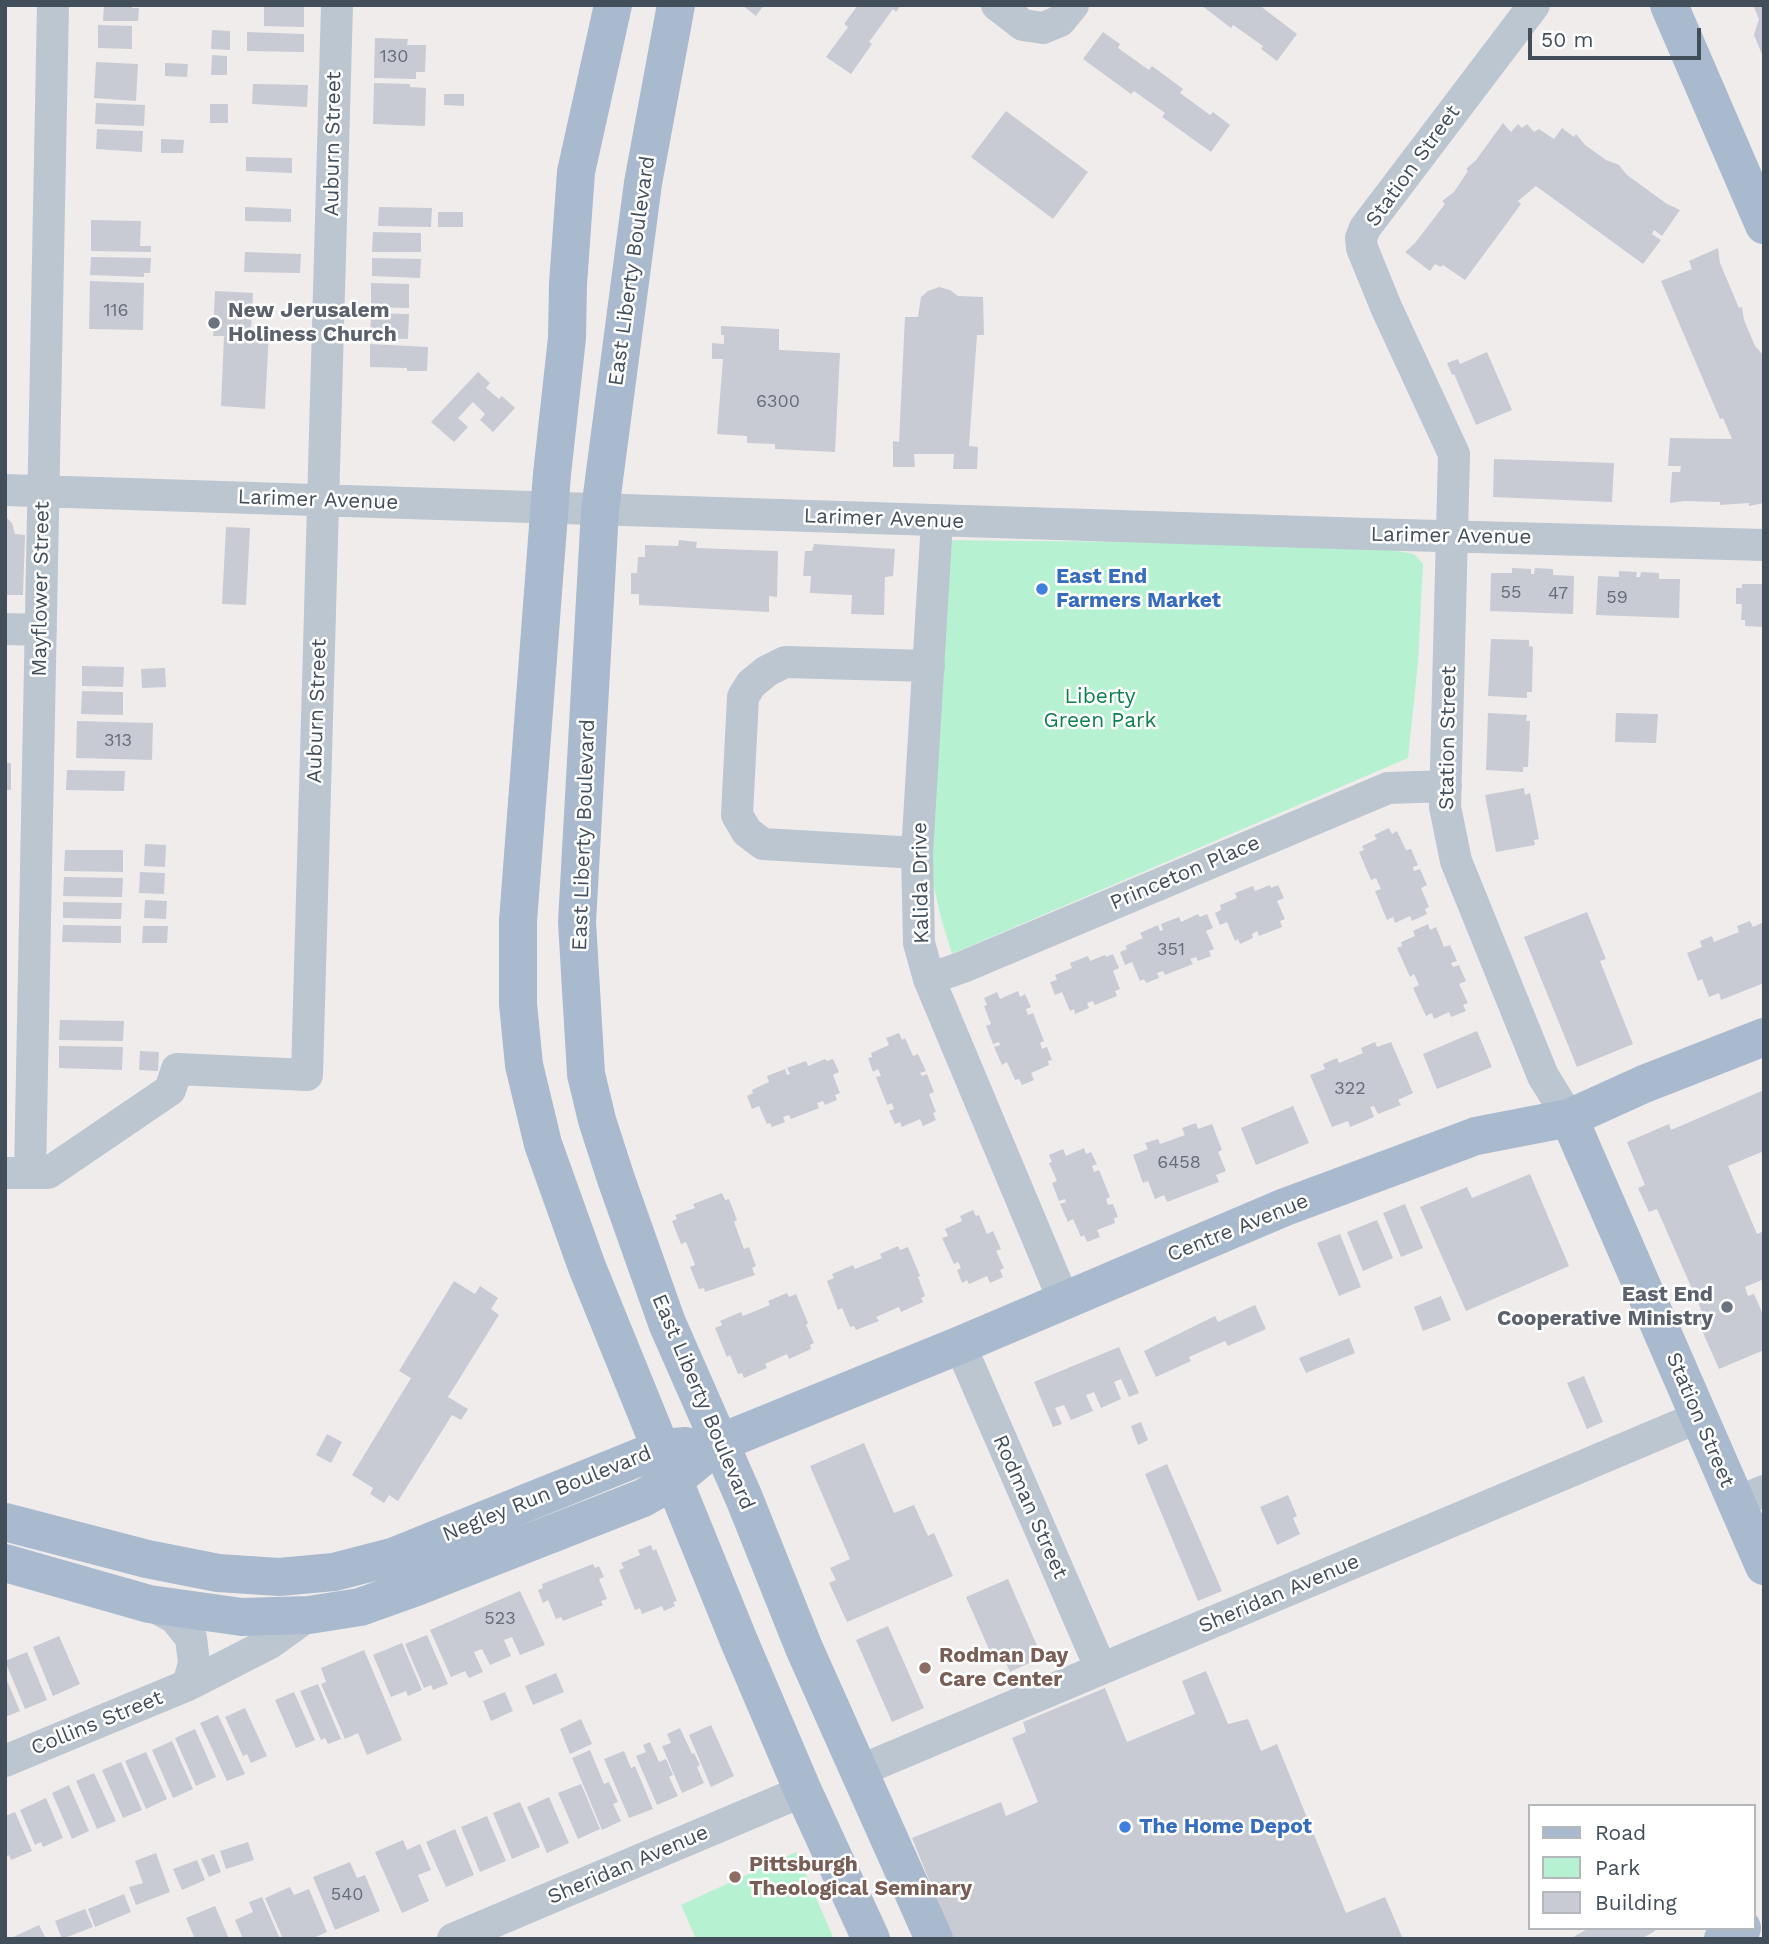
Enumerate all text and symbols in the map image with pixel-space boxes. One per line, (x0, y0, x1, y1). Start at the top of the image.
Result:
scale bar (1531, 14, 1704, 58)
text: 50 m (1541, 27, 1593, 52)
house number: 130 (380, 46, 408, 68)
street label: Auburn Street (319, 71, 347, 217)
street label: Station Street (1360, 100, 1466, 232)
street label: East Liberty Boulevard (603, 154, 661, 388)
place label: New Jerusalem Holiness Church (228, 298, 397, 348)
house number: 116 (104, 300, 128, 322)
marker: New Jerusalem Holiness Church (206, 315, 222, 331)
house number: 6300 (756, 391, 800, 413)
street label: Larimer Avenue (237, 485, 399, 515)
street label: Mayflower Street (27, 501, 55, 677)
street label: Larimer Avenue (803, 504, 965, 534)
street label: Larimer Avenue (1370, 522, 1532, 550)
place label: East End Farmers Market (1056, 564, 1221, 614)
marker: East End Farmers Market (1034, 581, 1050, 597)
house number: 55 (1501, 582, 1521, 604)
house number: 47 (1548, 583, 1568, 605)
house number: 59 (1606, 587, 1628, 609)
street label: Auburn Street (302, 638, 332, 784)
street label: Station Street (1434, 666, 1462, 810)
park label: Liberty Green Park (1043, 684, 1157, 734)
street label: East Liberty Boulevard (567, 719, 601, 951)
house number: 313 (104, 730, 132, 752)
street label: Kalida Drive (907, 822, 935, 944)
street label: Princeton Place (1106, 830, 1264, 916)
house number: 351 (1157, 939, 1185, 961)
house number: 322 (1334, 1078, 1366, 1100)
house number: 6458 (1157, 1152, 1201, 1174)
street label: Centre Avenue (1164, 1188, 1312, 1268)
place label: East End Cooperative Ministry (1497, 1282, 1713, 1332)
street label: East Liberty Boulevard (646, 1290, 760, 1514)
marker: East End Cooperative Ministry (1719, 1299, 1735, 1315)
street label: Station Street (1660, 1349, 1740, 1491)
street label: Rodman Street (987, 1431, 1073, 1583)
street label: Negley Run Boulevard (439, 1441, 655, 1547)
street label: Sheridan Avenue (1195, 1549, 1363, 1639)
house number: 523 (484, 1608, 516, 1630)
place label: Rodman Day Care Center (939, 1643, 1068, 1693)
marker: Rodman Day Care Center (917, 1660, 933, 1676)
street label: Collins Street (27, 1685, 167, 1761)
legend (1528, 1804, 1755, 1930)
place label: The Home Depot (1139, 1814, 1312, 1840)
marker: The Home Depot (1117, 1819, 1133, 1835)
street label: Sheridan Avenue (544, 1820, 712, 1910)
text: Road (1595, 1820, 1646, 1845)
place label: Pittsburgh Theological Seminary (749, 1852, 972, 1902)
text: Park (1595, 1855, 1640, 1880)
marker: Pittsburgh Theological Seminary (727, 1869, 743, 1885)
house number: 540 (331, 1884, 363, 1906)
text: Building (1595, 1890, 1677, 1915)

